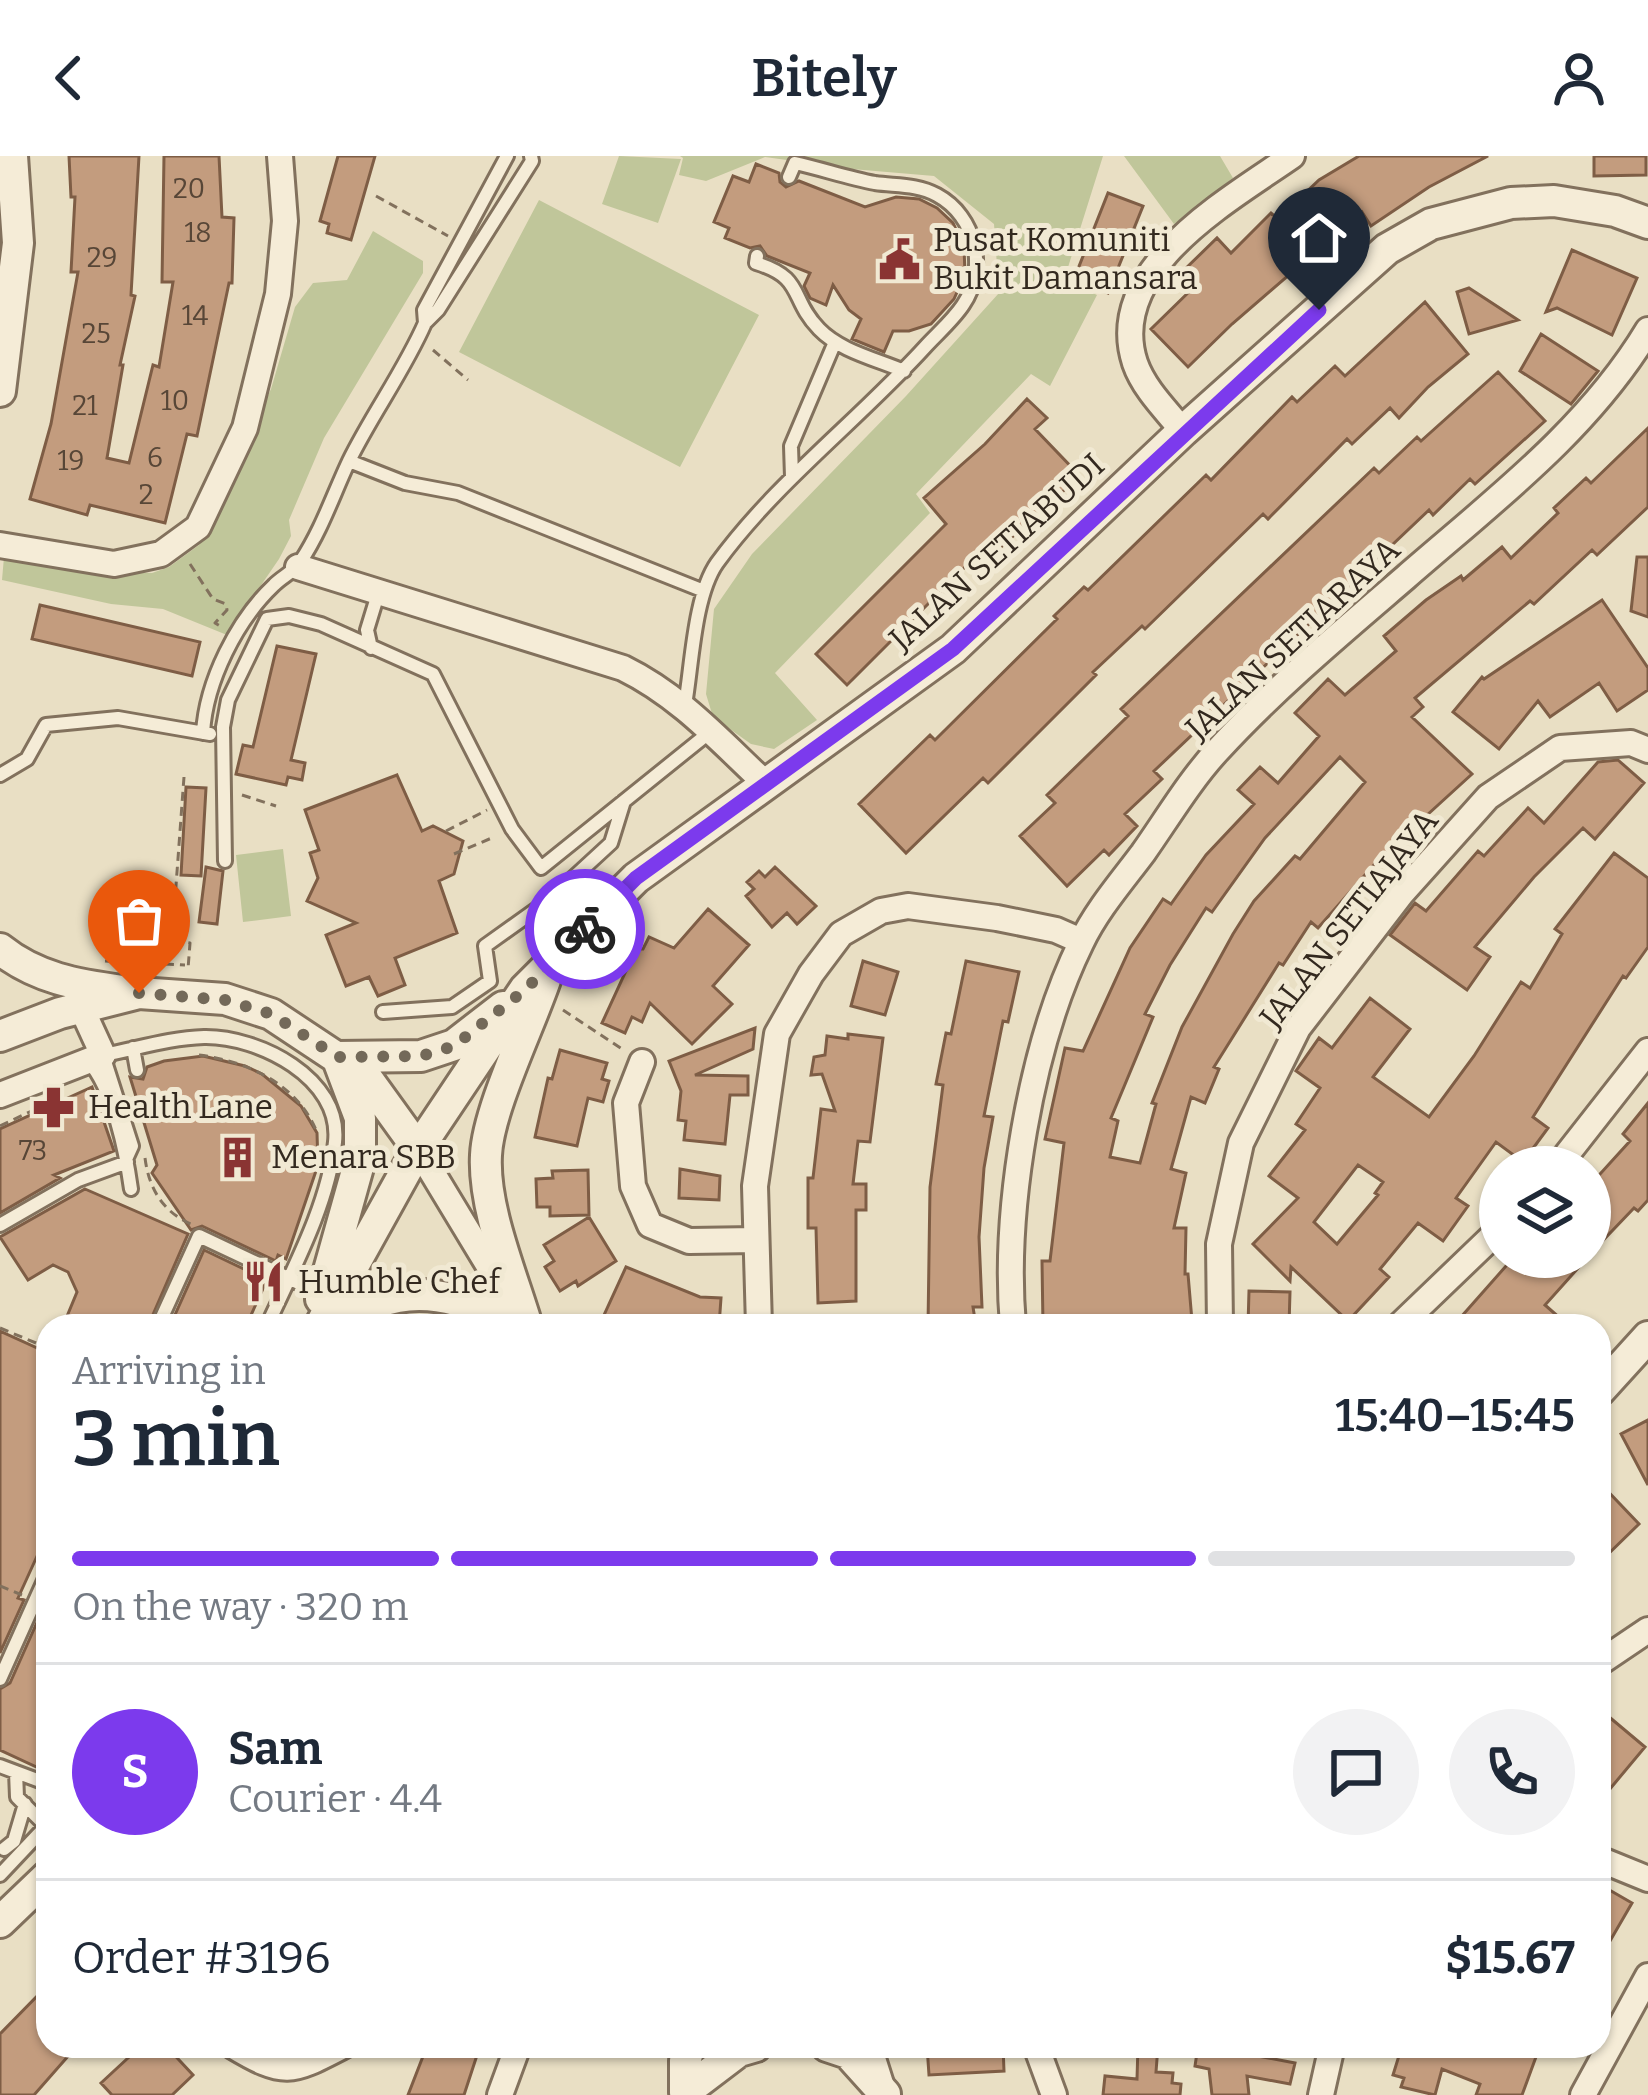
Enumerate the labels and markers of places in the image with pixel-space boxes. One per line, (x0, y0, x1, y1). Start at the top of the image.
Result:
pin (1268, 187, 1370, 310)
place label: Pusat Komuniti Bukit Damansara (933, 220, 1198, 298)
public building icon: Pusat Komuniti Bukit Damansara (876, 236, 922, 282)
pin (88, 870, 190, 993)
pharmacy icon: Health Lane (31, 1084, 77, 1130)
place label: Health Lane (88, 1087, 273, 1127)
building icon: Menara SBB (214, 1134, 260, 1180)
place label: Menara SBB (271, 1137, 456, 1177)
restaurant icon: Humble Chef (241, 1259, 287, 1305)
place label: Humble Chef (298, 1262, 502, 1302)

